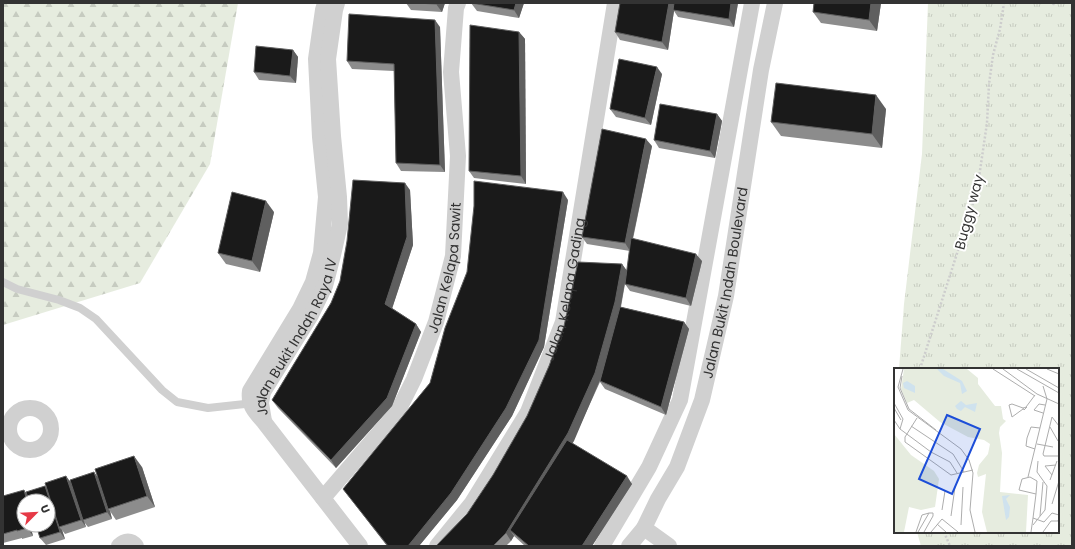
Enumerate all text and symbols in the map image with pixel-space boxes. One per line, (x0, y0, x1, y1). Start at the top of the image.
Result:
street label: Buggy way (949, 172, 989, 252)
street label: Jalan Bukit Indah Boulevard (697, 186, 753, 380)
street label: Jalan Kelapa Sawit (423, 202, 466, 336)
street label: Jalan Kelapa Gading (539, 216, 590, 364)
street label: Jalan Bukit Indah Raya IV (251, 255, 342, 418)
inset map (894, 368, 1059, 533)
north arrow (16, 493, 56, 533)
text: U (36, 502, 54, 516)

